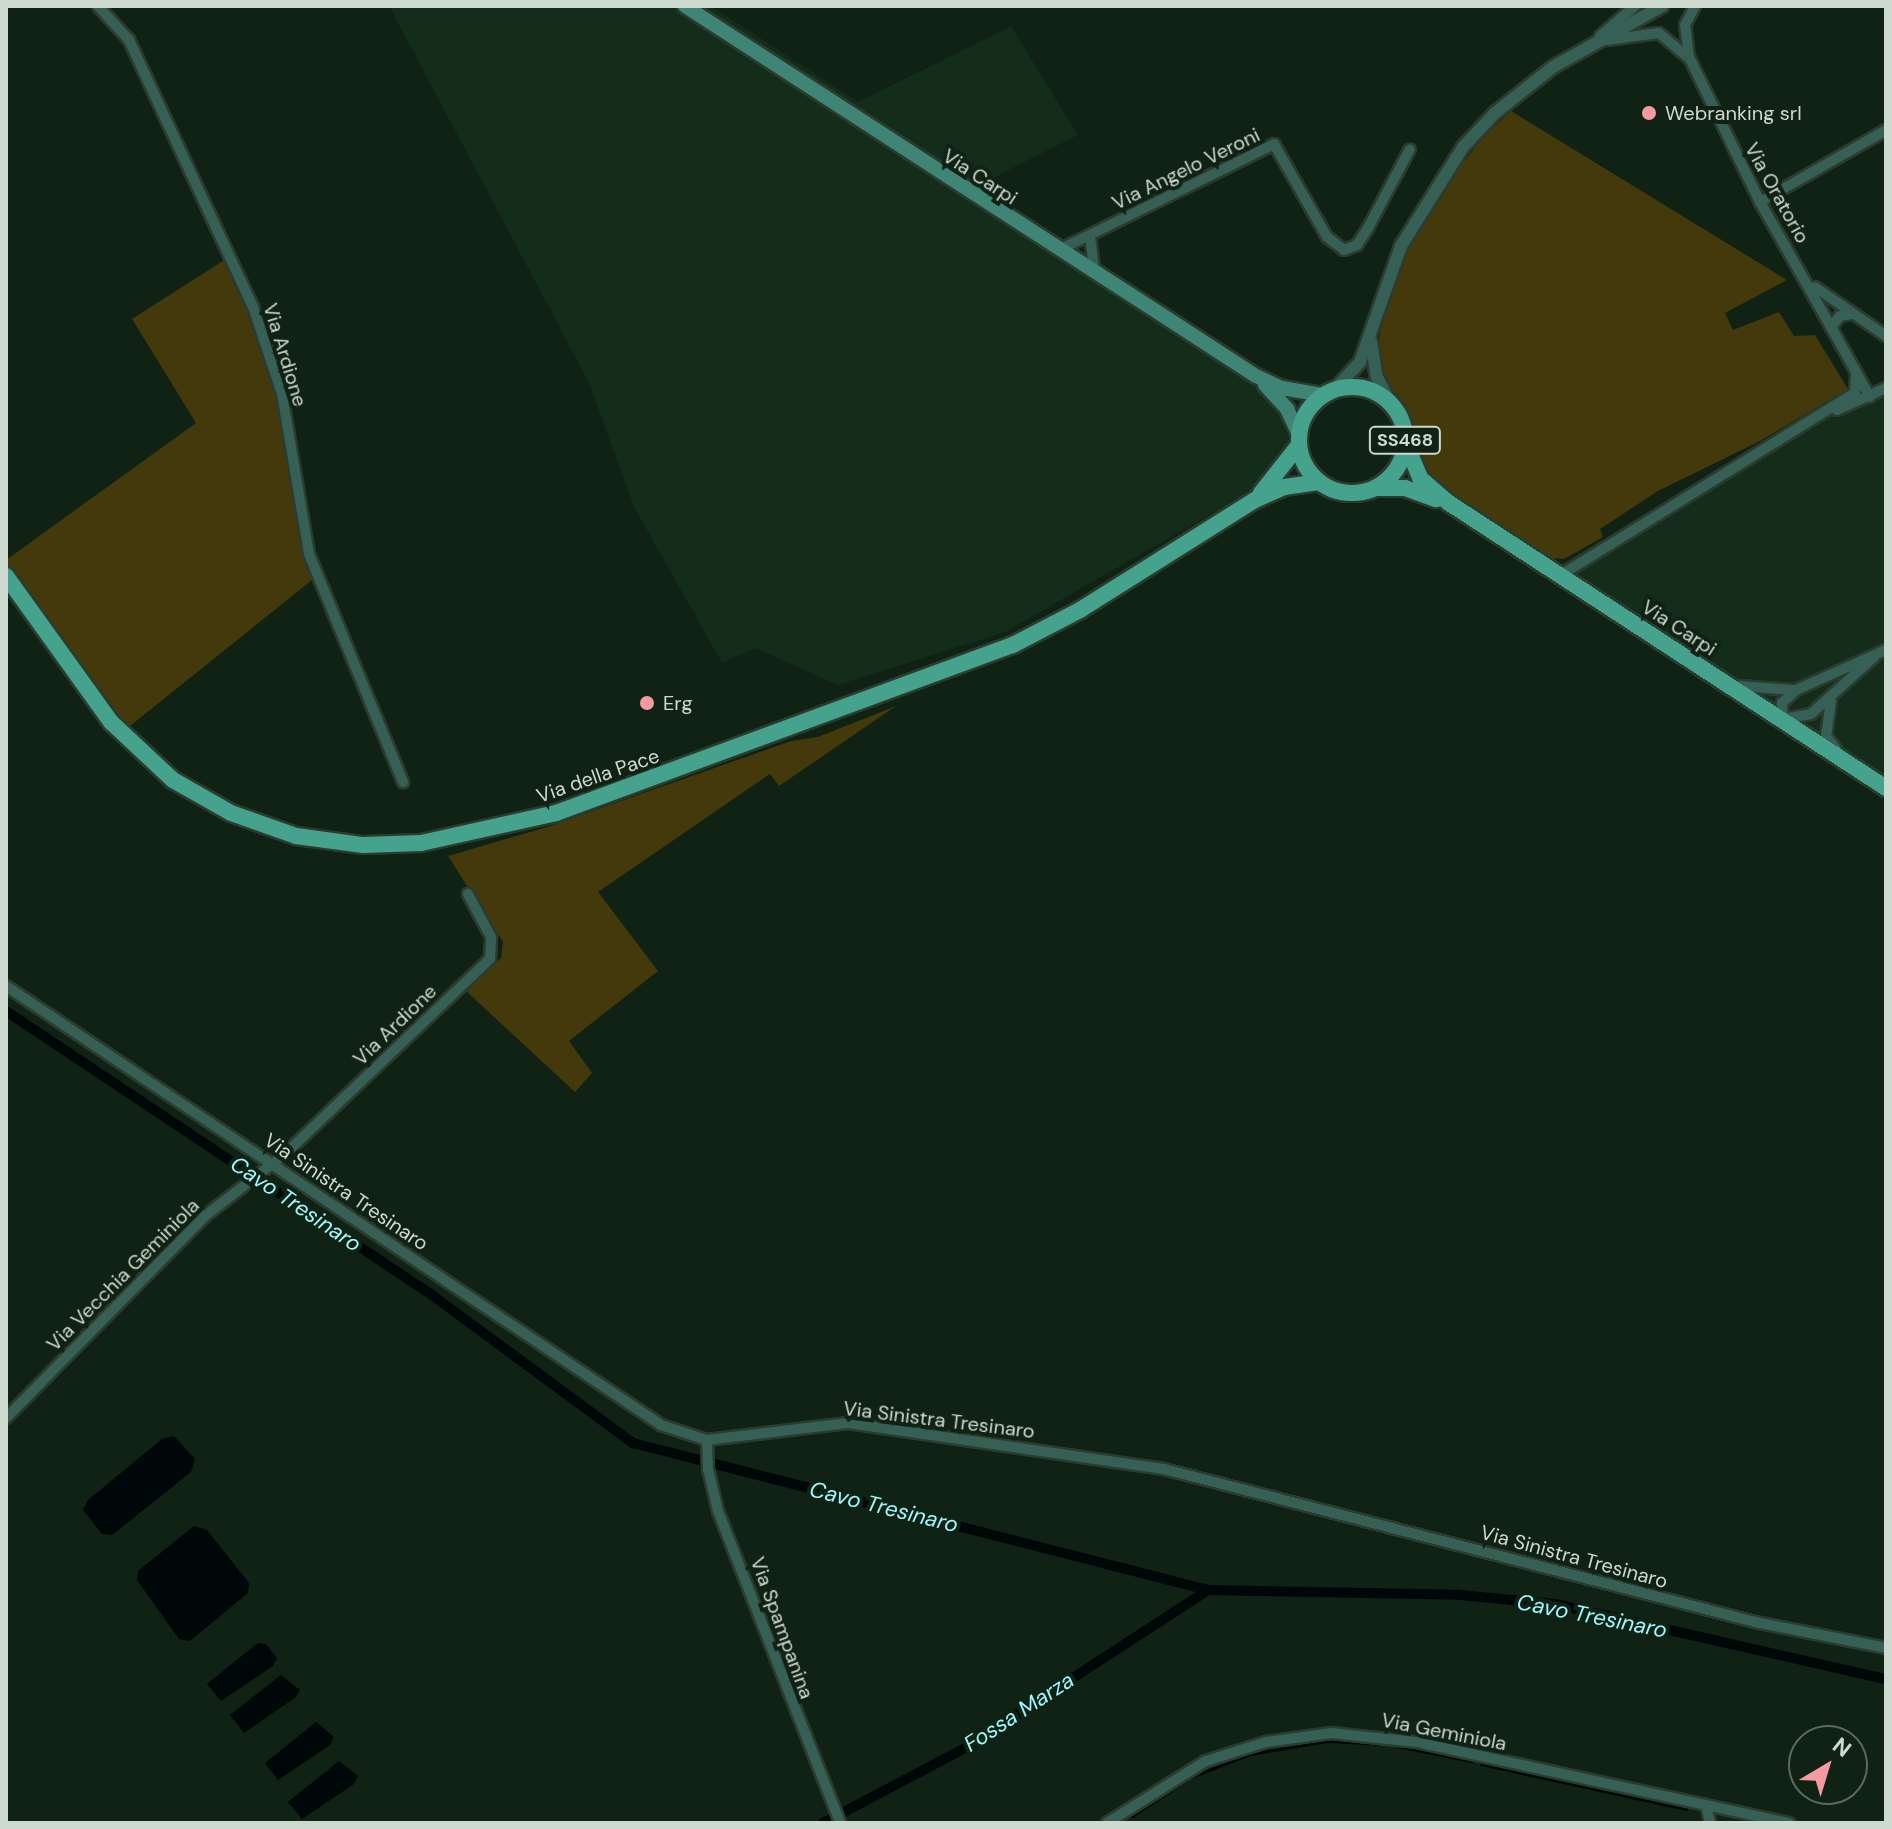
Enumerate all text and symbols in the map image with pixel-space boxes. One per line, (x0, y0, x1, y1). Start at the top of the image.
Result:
place label: Webranking srl (1665, 101, 1802, 125)
marker: Webranking srl (1640, 104, 1658, 122)
street label: Via Angelo Veroni (1108, 123, 1264, 215)
street label: Via Oratorio (1740, 138, 1814, 248)
street label: Via Carpi (938, 144, 1022, 210)
street label: Via Ardione (258, 300, 312, 410)
road number: SS468 (1367, 426, 1443, 454)
street label: Via Carpi (1637, 595, 1721, 661)
place label: Erg (663, 691, 693, 715)
marker: Erg (638, 694, 656, 712)
street label: Via della Pace (533, 744, 663, 808)
street label: Via Ardione (348, 979, 442, 1071)
street label: Via Sinistra Tresinaro (259, 1128, 433, 1256)
water label: Cavo Tresinaro (226, 1150, 366, 1258)
street label: Via Vecchia Geminiola (42, 1194, 204, 1356)
street label: Via Sinistra Tresinaro (842, 1396, 1036, 1444)
water label: Cavo Tresinaro (807, 1476, 961, 1538)
street label: Via Sinistra Tresinaro (1478, 1520, 1670, 1594)
street label: Via Spampanina (745, 1554, 819, 1702)
water label: Cavo Tresinaro (1515, 1589, 1669, 1643)
water label: Fossa Marza (959, 1667, 1079, 1757)
street label: Via Geminiola (1379, 1708, 1509, 1756)
north arrow (1788, 1725, 1868, 1805)
text: N (1827, 1731, 1857, 1764)

